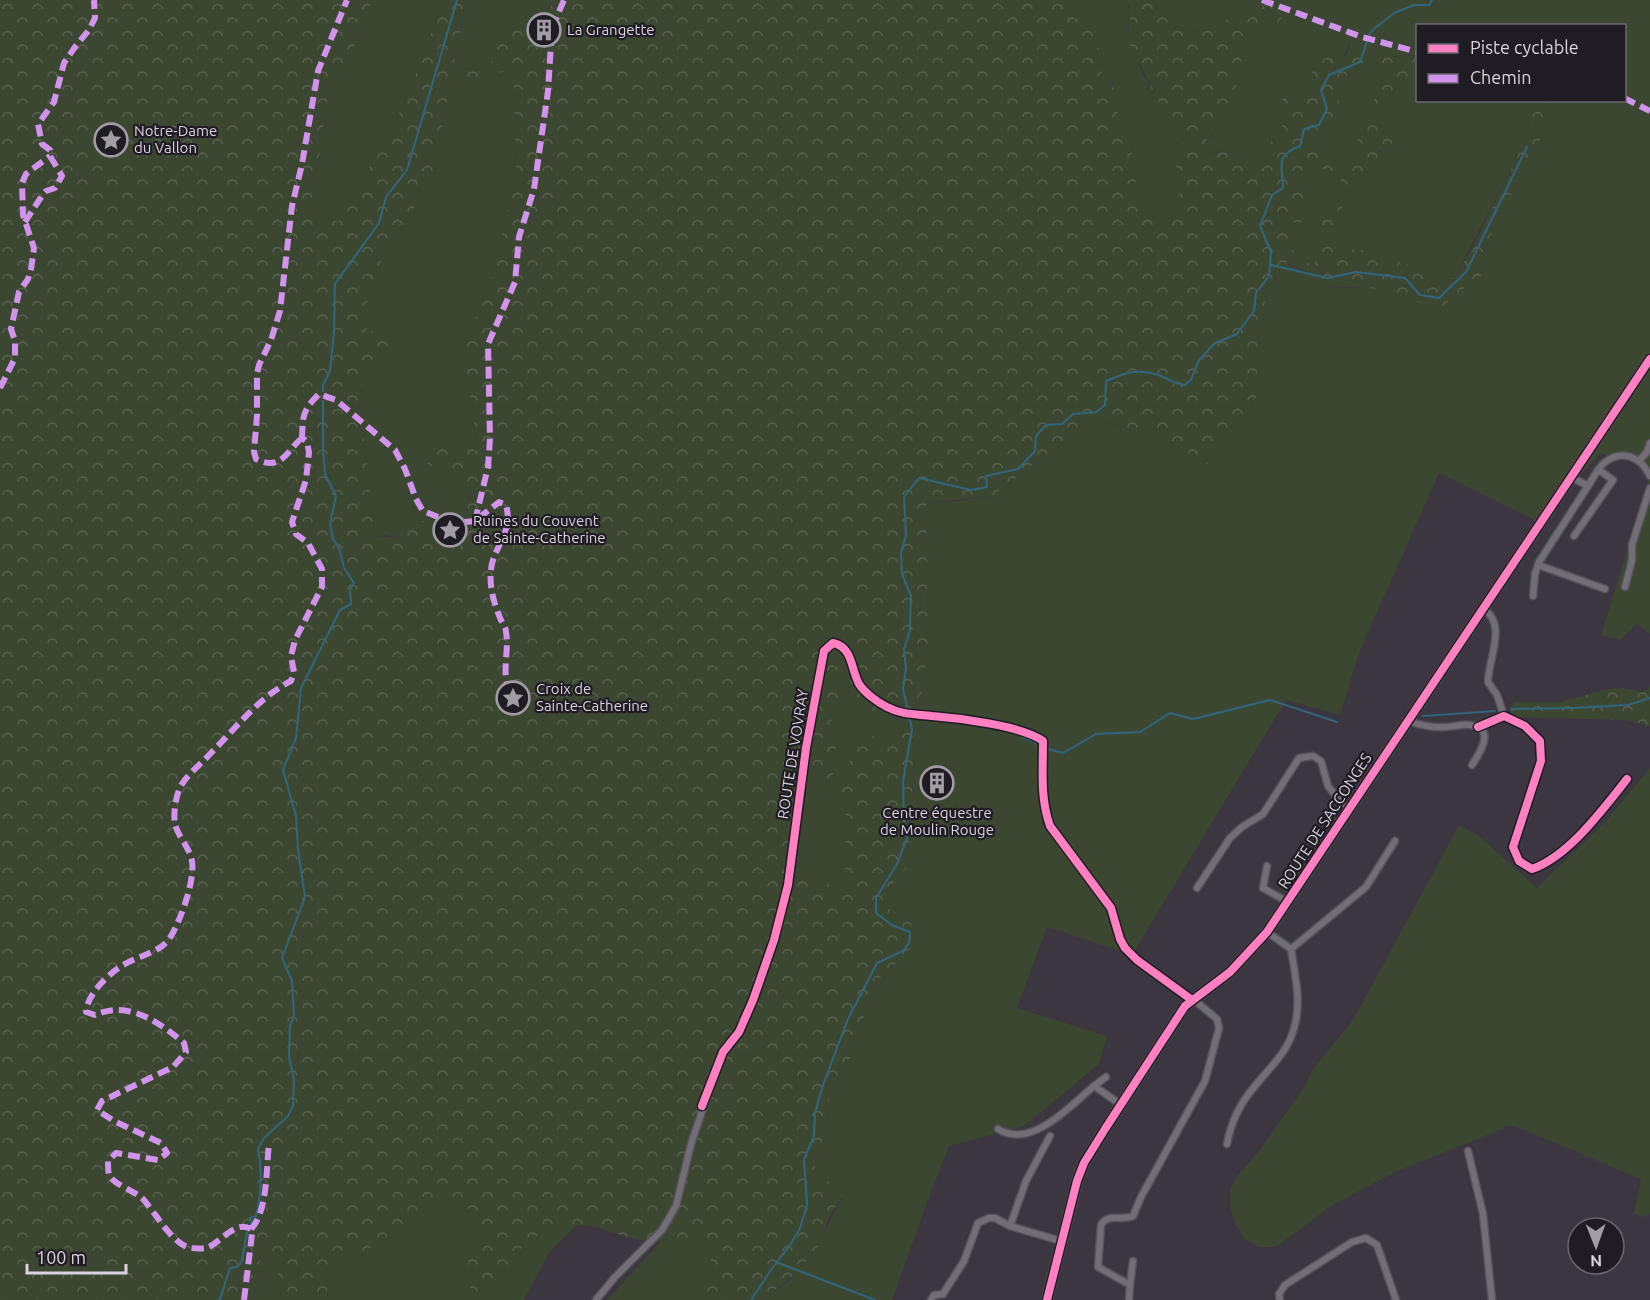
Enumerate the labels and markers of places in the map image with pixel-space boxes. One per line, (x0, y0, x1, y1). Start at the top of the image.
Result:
building icon: La Grangette (526, 12, 562, 48)
place label: La Grangette (567, 21, 655, 38)
place icon: Notre-Dame du Vallon (93, 122, 129, 158)
place label: Notre-Dame du Vallon (134, 122, 217, 156)
place icon: Ruines du Couvent de Sainte-Catherine (432, 512, 468, 548)
place label: Ruines du Couvent de Sainte-Catherine (473, 512, 606, 546)
place icon: Croix de Sainte-Catherine (495, 680, 531, 716)
place label: Croix de Sainte-Catherine (536, 680, 648, 714)
building icon: Centre équestre de Moulin Rouge (919, 765, 955, 801)
place label: Centre équestre de Moulin Rouge (880, 804, 994, 838)

